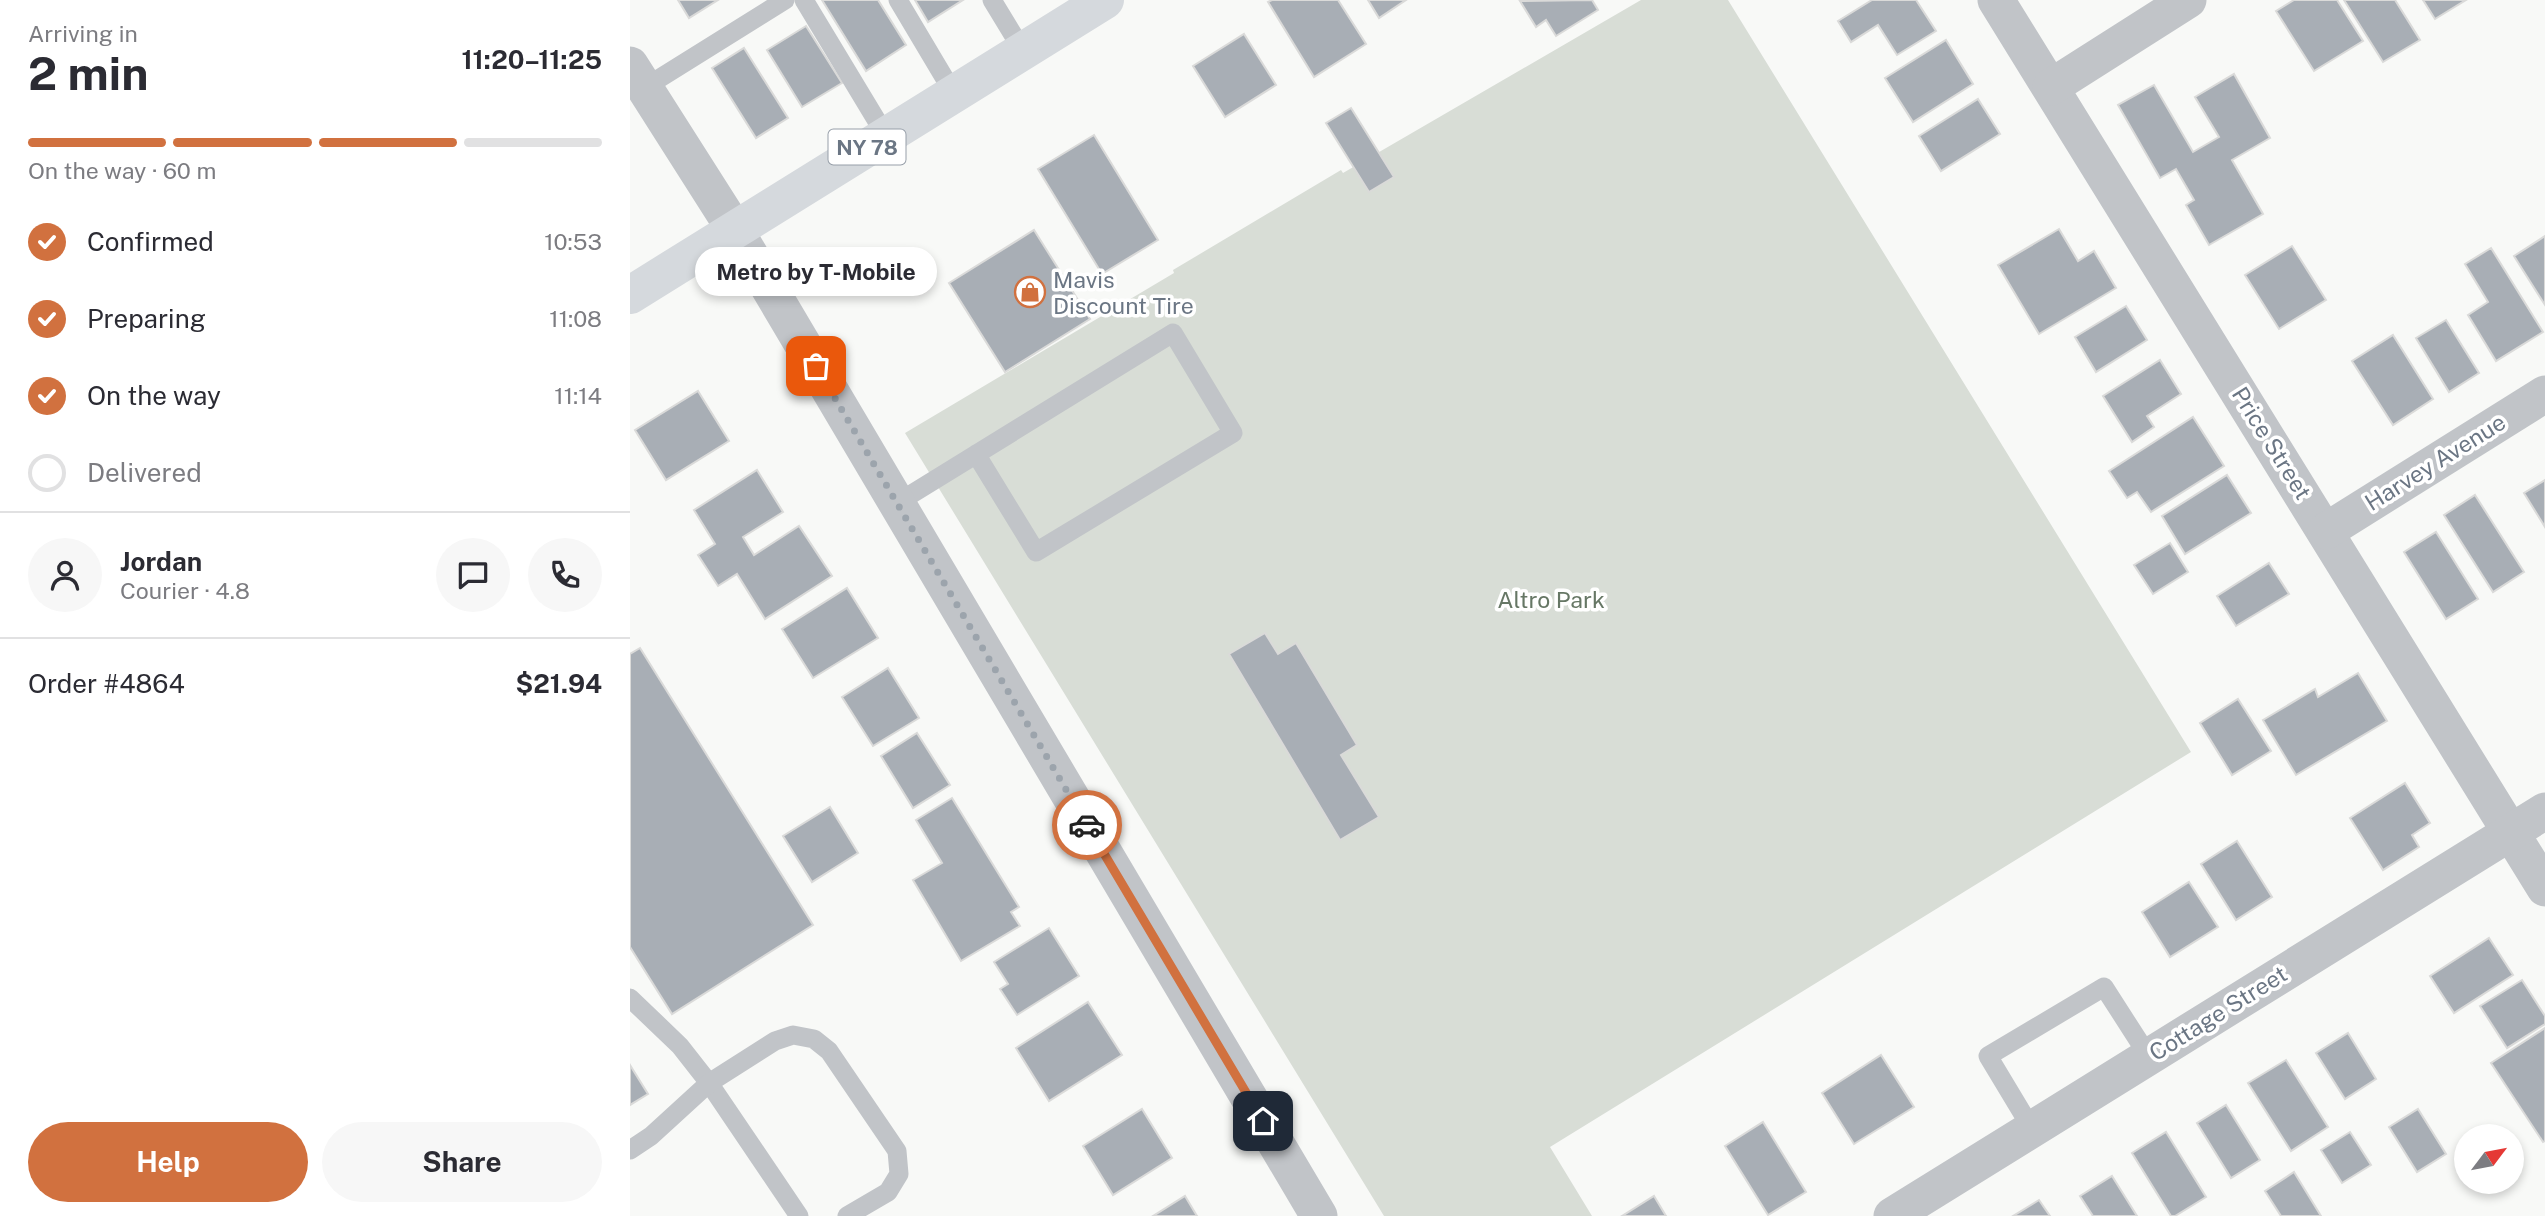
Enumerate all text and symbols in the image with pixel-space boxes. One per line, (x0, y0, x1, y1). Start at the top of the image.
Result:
text: Arriving in (28, 20, 138, 47)
text: 11:20–11:25 (461, 44, 602, 75)
text: 2 min (28, 46, 148, 100)
road number: NY 78 (828, 130, 906, 164)
text: On the way · 60 m (28, 157, 216, 184)
icon: check (28, 223, 66, 261)
text: Confirmed (87, 226, 214, 257)
text: 10:53 (544, 228, 602, 255)
callout: Metro by T-Mobile (695, 247, 937, 296)
text: Metro by T-Mobile (716, 258, 916, 285)
place label: Mavis Discount Tire (1053, 266, 1194, 319)
shop icon: Mavis Discount Tire (1013, 275, 1047, 309)
icon: check (28, 300, 66, 338)
text: Preparing (87, 303, 206, 334)
text: 11:08 (549, 305, 602, 332)
pin (786, 336, 846, 396)
icon: bag (797, 347, 835, 385)
icon: check (28, 377, 66, 415)
text: On the way (87, 380, 221, 411)
text: 11:14 (554, 382, 602, 409)
street label: Price Street (2227, 382, 2317, 504)
street label: Harvey Avenue (2360, 408, 2510, 516)
text: Delivered (87, 457, 202, 488)
button: person (28, 538, 102, 612)
button: chat (436, 538, 510, 612)
button: phone (528, 538, 602, 612)
text: Jordan (120, 546, 202, 577)
text: Courier · 4.8 (120, 577, 250, 604)
park label: Altro Park (1497, 586, 1605, 613)
text: Order #4864 (28, 668, 185, 699)
text: $21.94 (516, 668, 602, 699)
courier (1052, 790, 1122, 860)
icon: car (1068, 806, 1106, 844)
street label: Cottage Street (2144, 960, 2292, 1066)
pin (1233, 1091, 1293, 1151)
icon: home (1244, 1102, 1282, 1140)
button: Help (28, 1122, 308, 1202)
button: Share (322, 1122, 602, 1202)
north arrow (2454, 1124, 2524, 1194)
map controls (2454, 1124, 2524, 1194)

